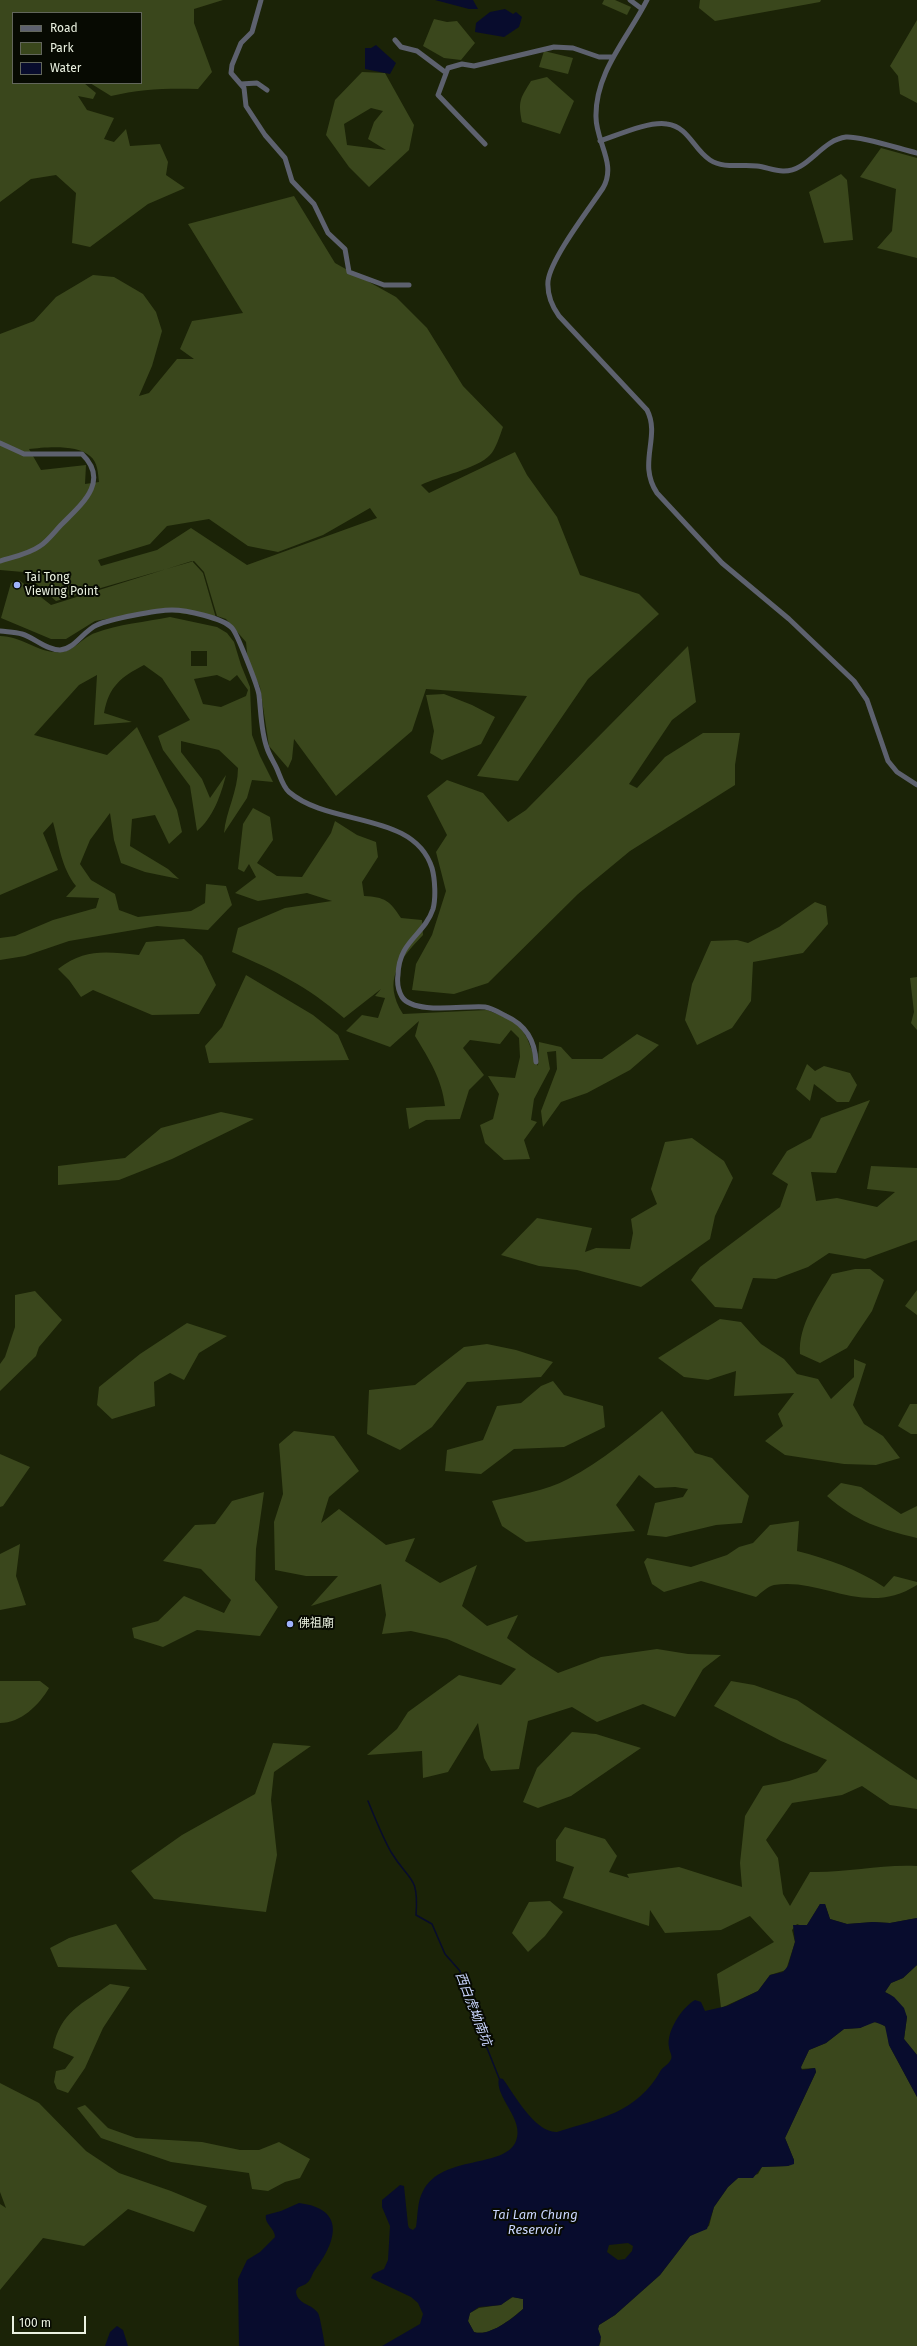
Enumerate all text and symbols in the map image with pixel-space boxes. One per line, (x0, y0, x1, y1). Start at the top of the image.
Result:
legend (12, 12, 142, 84)
text: Road (50, 21, 78, 35)
text: Park (50, 41, 74, 55)
text: Water (50, 61, 81, 75)
place label: Tai Tong Viewing Point (25, 571, 98, 599)
marker: Tai Tong Viewing Point (12, 580, 22, 590)
place label: 佛祖廟 (298, 1617, 334, 1631)
marker: 佛祖廟 (285, 1619, 295, 1629)
water label: 西白虎坳南坑 (452, 1970, 494, 2048)
water label: Tai Lam Chung Reservoir (492, 2207, 578, 2238)
scale bar (14, 2308, 88, 2334)
text: 100 m (19, 2316, 51, 2330)

